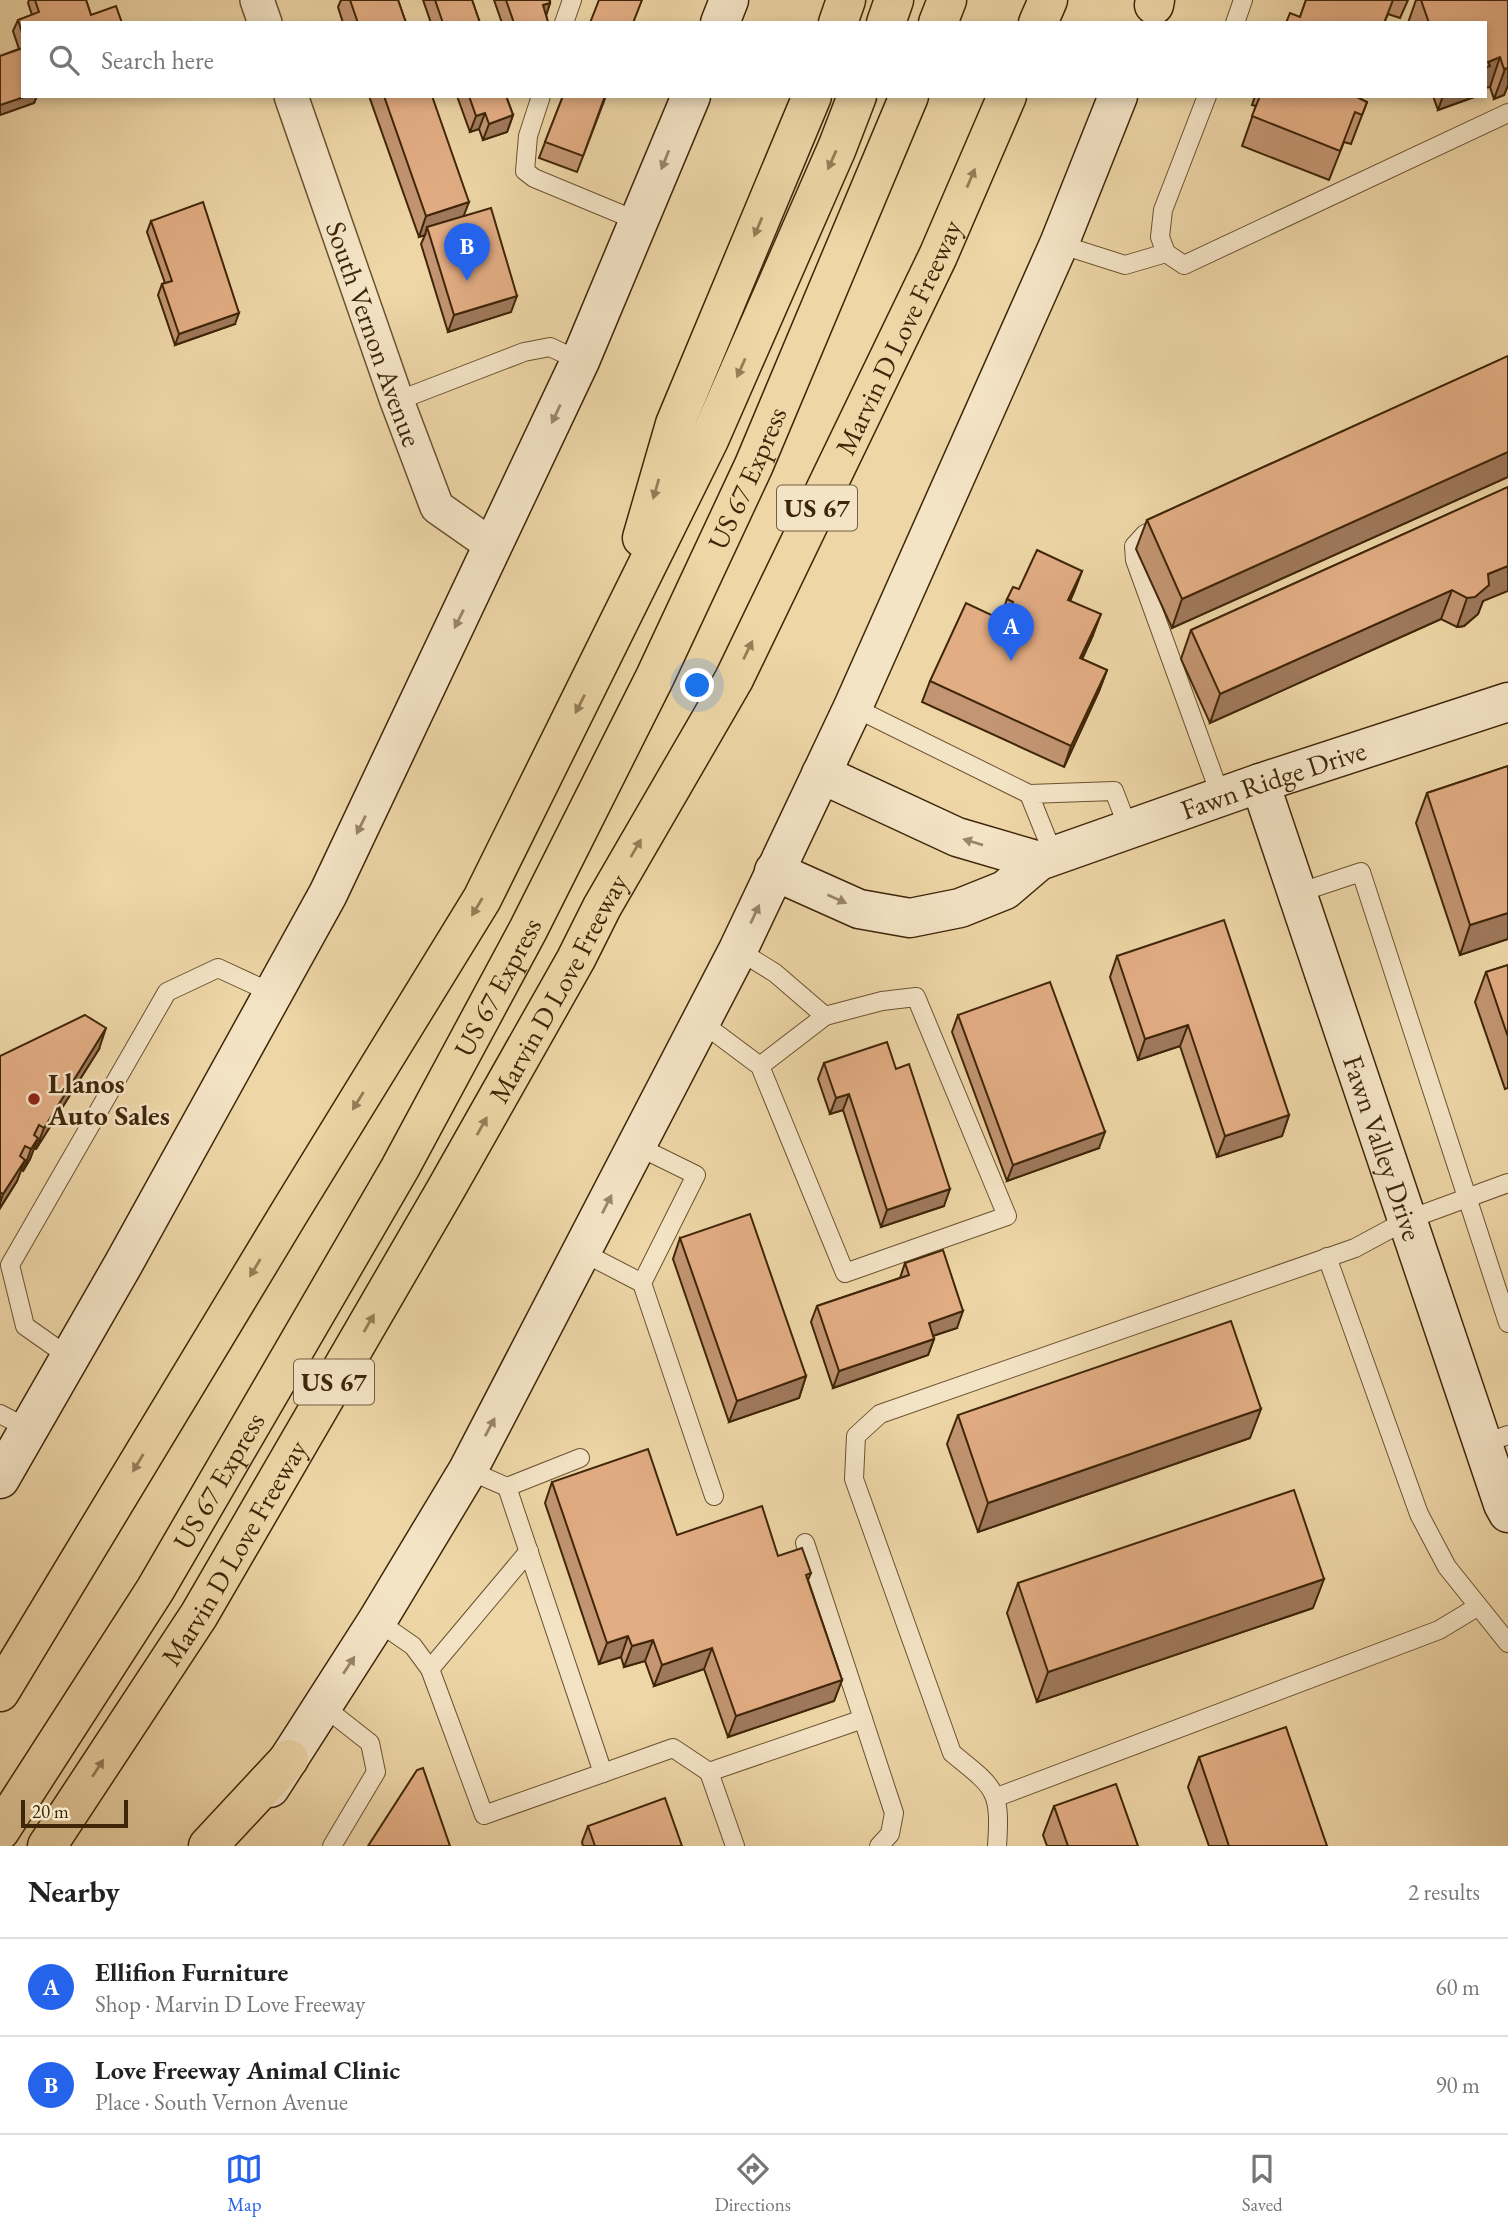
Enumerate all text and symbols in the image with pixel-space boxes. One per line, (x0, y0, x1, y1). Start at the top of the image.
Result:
search box (21, 21, 1487, 98)
icon: search (45, 41, 83, 79)
text: Search here (101, 43, 214, 77)
one-way arrow (660, 149, 671, 170)
one-way arrow (826, 149, 837, 170)
one-way arrow (965, 168, 977, 188)
street label: Marvin D Love Freeway (827, 213, 970, 461)
street label: South Vernon Avenue (318, 217, 431, 452)
one-way arrow (752, 217, 763, 238)
pin: B (444, 223, 490, 281)
one-way arrow (735, 358, 747, 378)
street label: US 67 Express (699, 401, 794, 555)
one-way arrow (550, 403, 561, 424)
one-way arrow (650, 479, 660, 500)
road number: US 67 (777, 486, 857, 530)
pin: A (988, 603, 1034, 661)
one-way arrow (454, 609, 465, 629)
one-way arrow (742, 640, 754, 660)
your location (680, 668, 714, 702)
one-way arrow (574, 694, 585, 714)
street label: Fawn Ridge Drive (1176, 732, 1370, 828)
one-way arrow (355, 814, 366, 835)
one-way arrow (962, 836, 983, 846)
one-way arrow (630, 838, 642, 857)
street label: Marvin D Love Freeway (480, 866, 636, 1109)
one-way arrow (827, 893, 847, 905)
one-way arrow (471, 898, 483, 917)
one-way arrow (749, 904, 761, 924)
street label: US 67 Express (445, 912, 549, 1063)
street label: Fawn Valley Drive (1335, 1051, 1431, 1245)
place label: Llanos Auto Sales (47, 1065, 170, 1133)
marker: Llanos Auto Sales (26, 1091, 42, 1107)
one-way arrow (351, 1091, 364, 1110)
one-way arrow (476, 1116, 488, 1135)
one-way arrow (601, 1194, 612, 1214)
one-way arrow (249, 1259, 262, 1278)
one-way arrow (363, 1313, 375, 1333)
road number: US 67 (294, 1359, 374, 1404)
street label: US 67 Express (165, 1406, 272, 1556)
one-way arrow (485, 1417, 496, 1437)
street label: Marvin D Love Freeway (153, 1432, 315, 1672)
one-way arrow (131, 1453, 144, 1472)
one-way arrow (343, 1655, 356, 1675)
one-way arrow (91, 1759, 104, 1778)
scale bar (21, 1797, 128, 1829)
text: 20 m (32, 1799, 69, 1824)
text: Nearby (28, 1872, 120, 1911)
text: 2 results (1408, 1877, 1480, 1907)
text: Ellifion Furniture (95, 1955, 288, 1989)
text: A (43, 1972, 59, 2002)
text: 60 m (1435, 1972, 1480, 2002)
text: Shop · Marvin D Love Freeway (95, 1989, 365, 2019)
text: Love Freeway Animal Clinic (95, 2053, 400, 2087)
text: B (44, 2070, 58, 2100)
text: 90 m (1435, 2070, 1480, 2100)
text: Place · South Vernon Avenue (95, 2087, 348, 2117)
tab: Map (225, 2150, 263, 2217)
tab: Directions (714, 2150, 791, 2217)
tab: Saved (1242, 2150, 1283, 2217)

